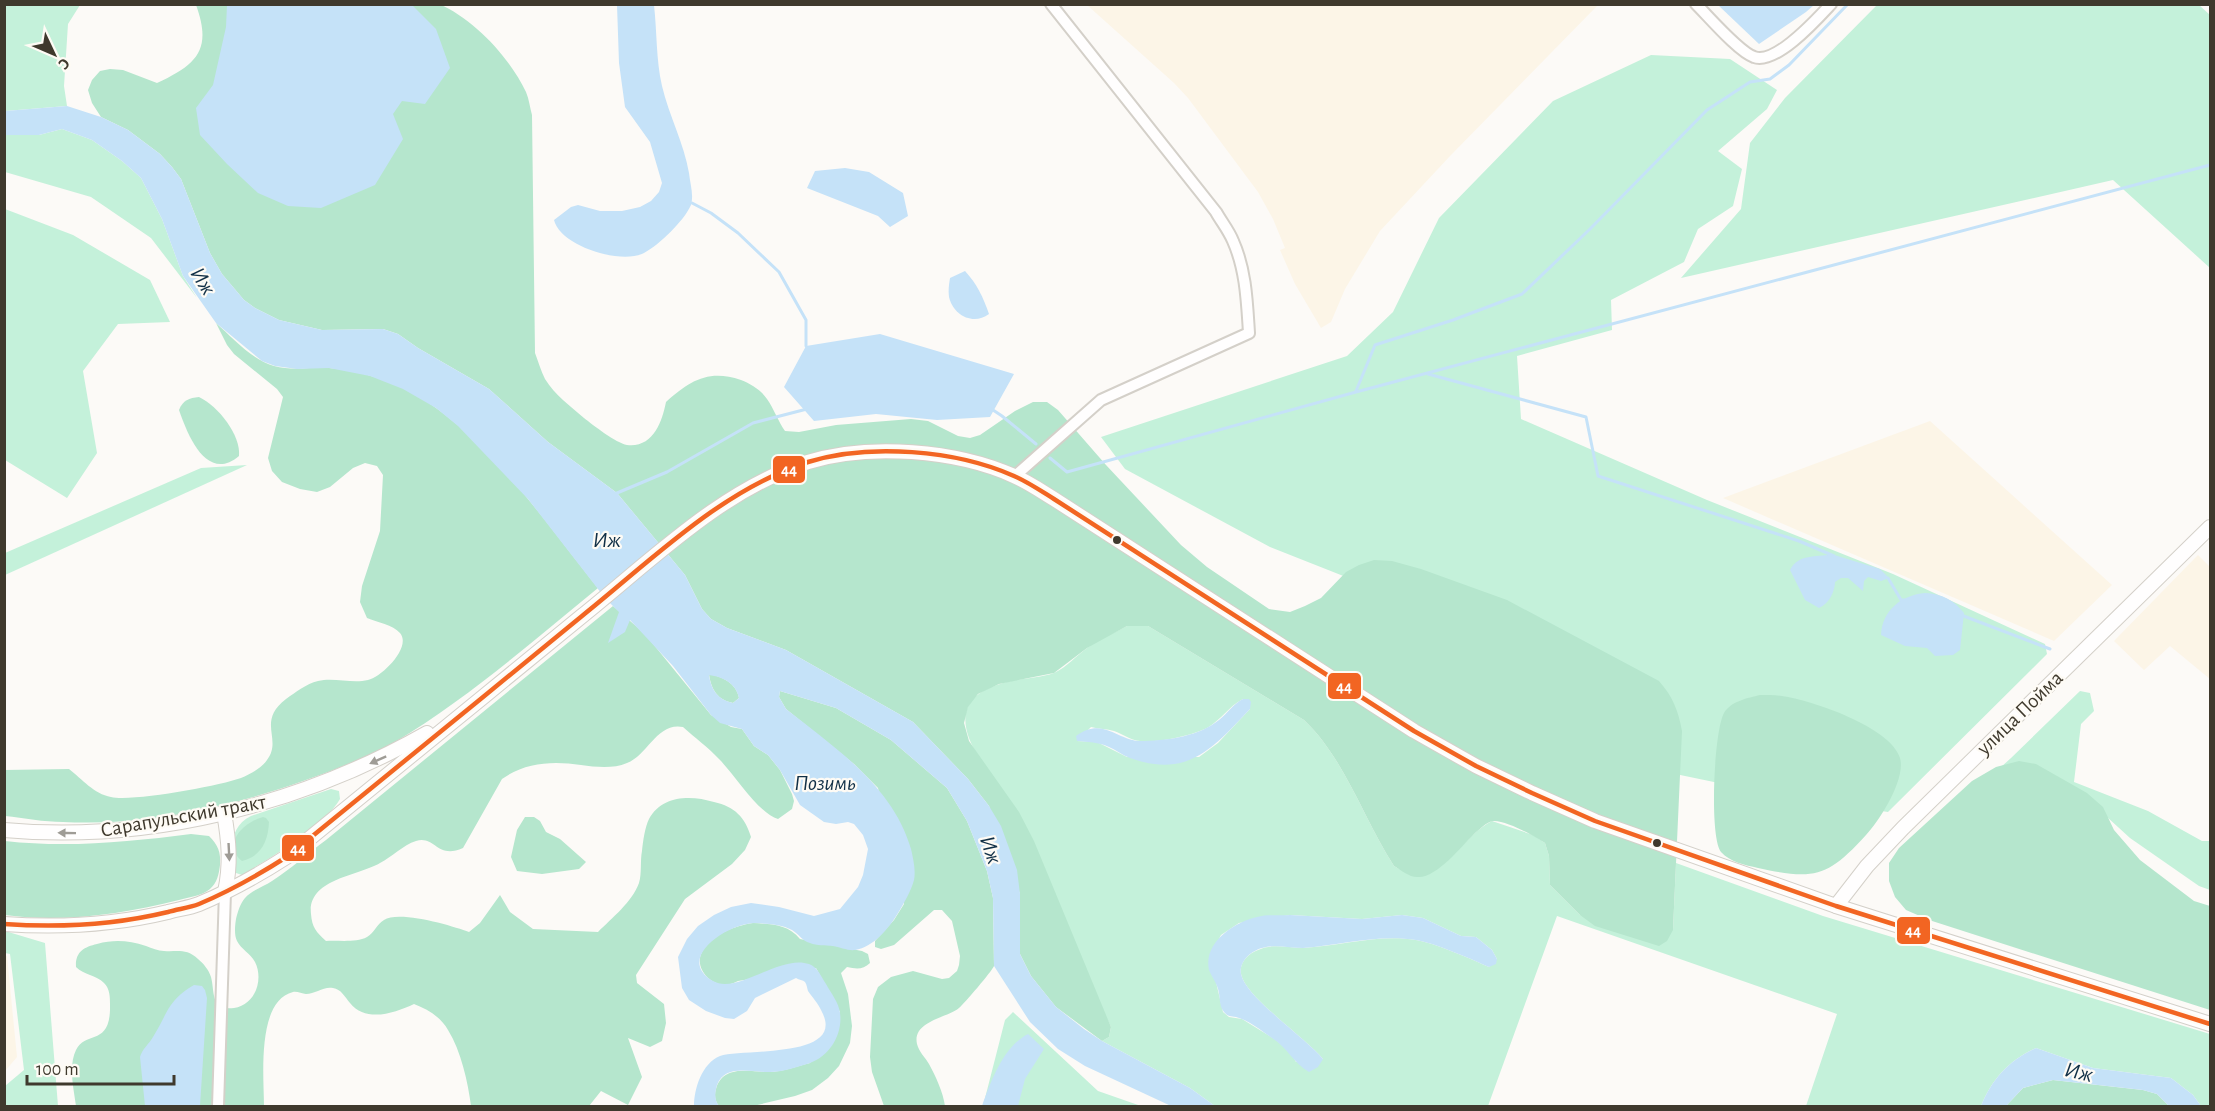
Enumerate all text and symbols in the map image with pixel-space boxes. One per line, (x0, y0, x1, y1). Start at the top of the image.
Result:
north arrow (24, 24, 84, 84)
text: С (55, 55, 73, 73)
water label: Иж (186, 263, 220, 299)
line badge: 44 (772, 455, 806, 484)
text: 44 (781, 462, 797, 478)
water label: Иж (593, 529, 622, 551)
unlabelled marker (1111, 534, 1123, 546)
street label: улица Пойма (1972, 667, 2067, 760)
line badge: 44 (1327, 672, 1362, 700)
text: 44 (1336, 679, 1352, 695)
one-way arrow (368, 755, 386, 765)
water label: Позимь (794, 772, 856, 794)
street label: Сарапульский тракт (99, 791, 268, 841)
one-way arrow (58, 828, 77, 838)
water label: Иж (976, 833, 1006, 867)
line badge: 44 (281, 834, 315, 862)
unlabelled marker (1651, 837, 1663, 849)
text: 44 (290, 841, 306, 857)
one-way arrow (225, 843, 234, 862)
line badge: 44 (1896, 916, 1931, 945)
text: 44 (1905, 923, 1921, 939)
scale bar (27, 1048, 174, 1086)
water label: Иж (2063, 1058, 2096, 1086)
text: 100 m (36, 1061, 79, 1079)

